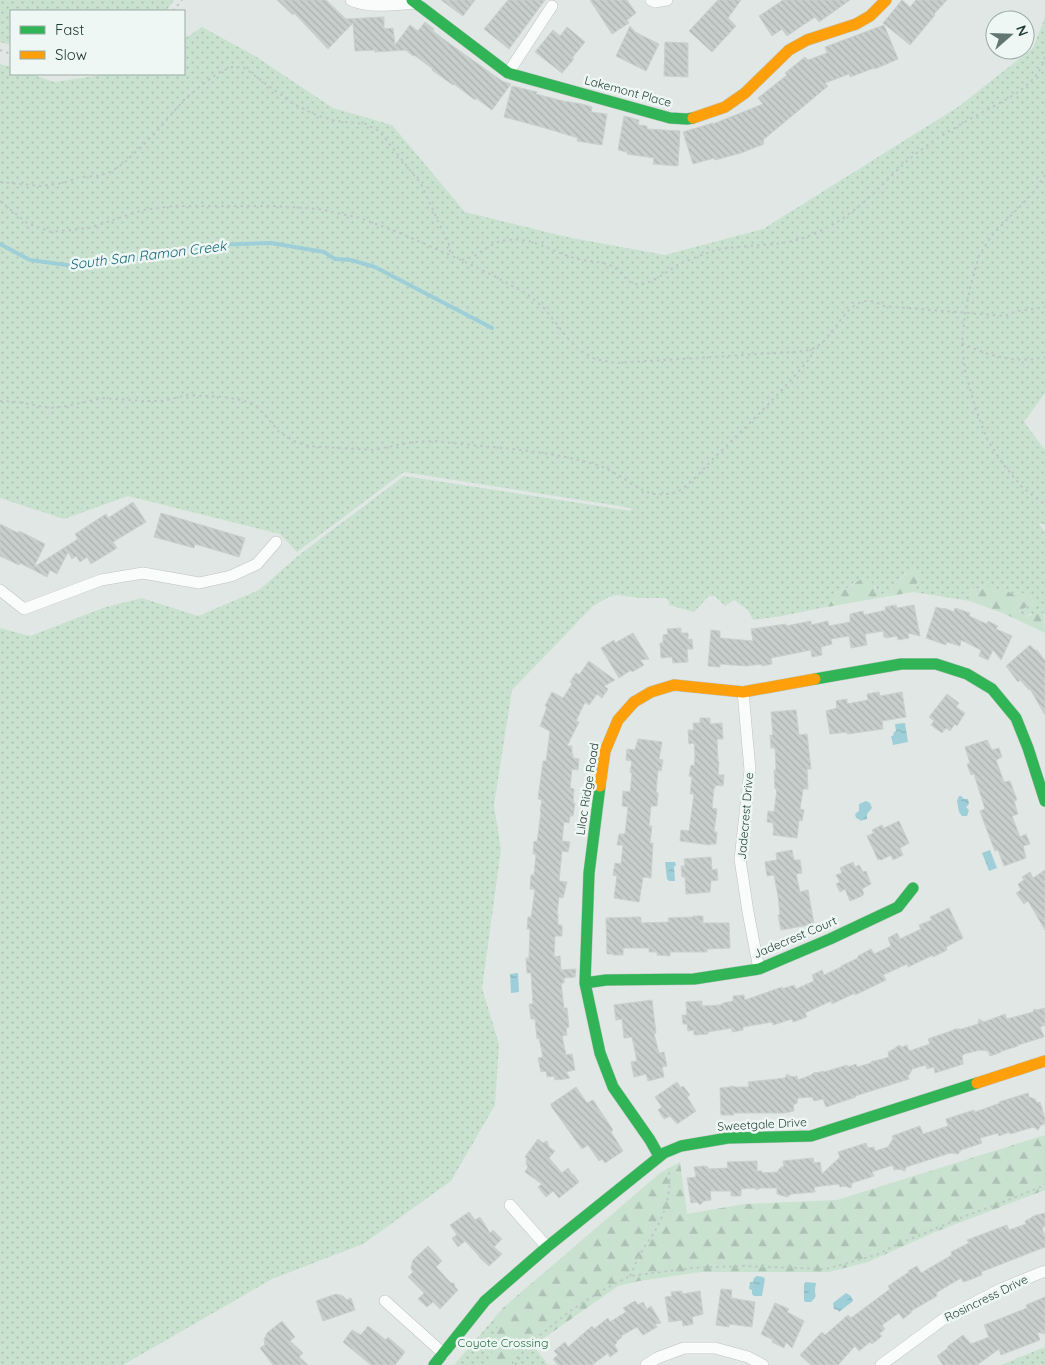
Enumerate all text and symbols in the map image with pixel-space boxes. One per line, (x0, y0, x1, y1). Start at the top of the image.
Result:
legend (10, 10, 185, 75)
north arrow (985, 10, 1035, 60)
text: Fast (55, 20, 84, 39)
text: N (1012, 23, 1032, 38)
text: Slow (55, 45, 87, 64)
street label: Lakemont Place (583, 72, 673, 110)
water label: South San Ramon Creek (69, 236, 229, 274)
street label: Lilac Ridge Road (572, 742, 602, 836)
street label: Jadecrest Drive (734, 772, 756, 860)
street label: Jadecrest Court (751, 913, 839, 961)
street label: Sweetgale Drive (717, 1114, 807, 1134)
street label: Rosincress Drive (942, 1271, 1030, 1325)
park label: Coyote Crossing (458, 1335, 548, 1350)

